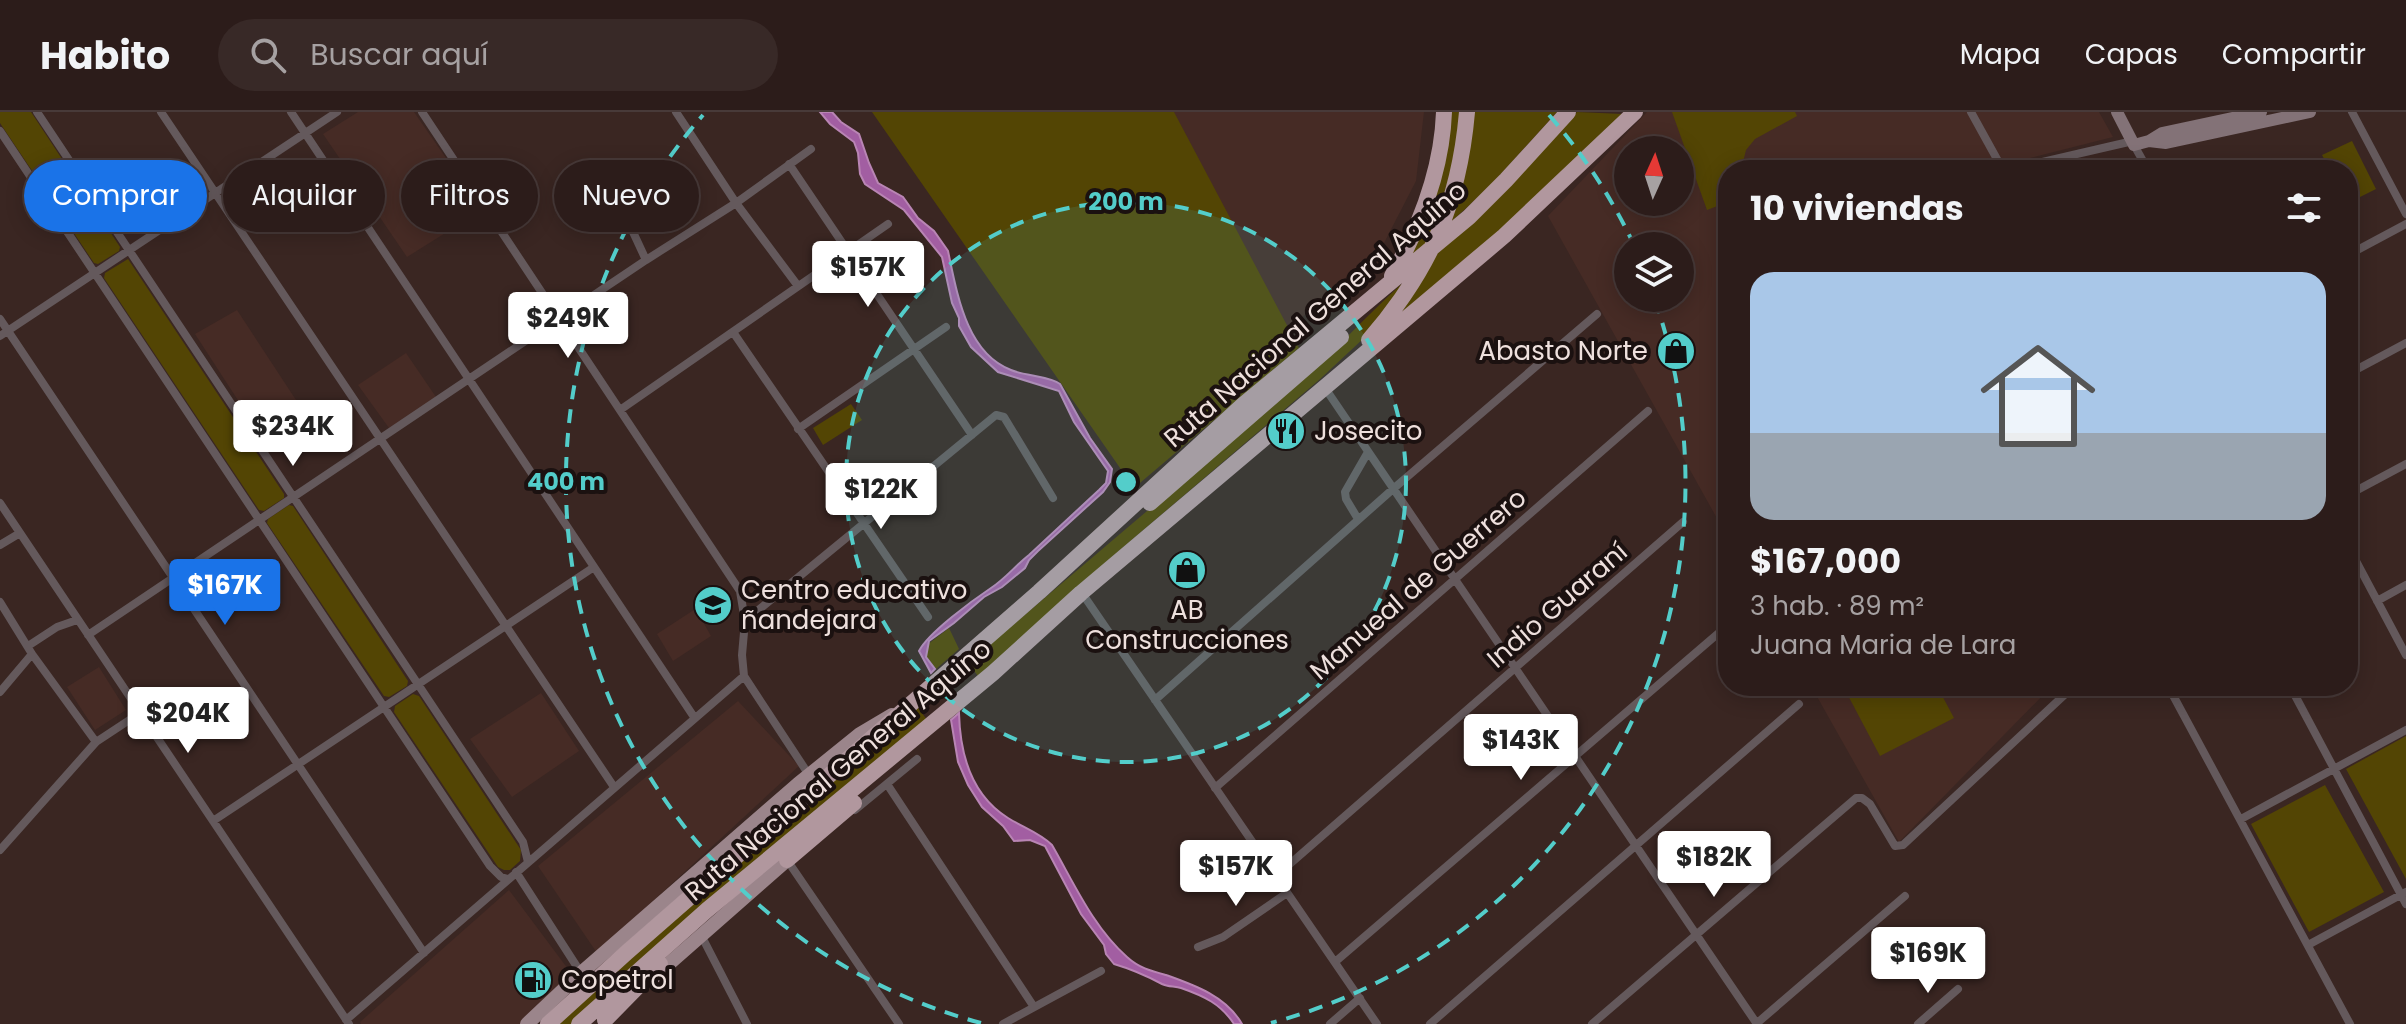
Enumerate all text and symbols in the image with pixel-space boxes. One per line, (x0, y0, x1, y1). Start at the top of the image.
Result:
search box (218, 19, 778, 91)
text: Habito (40, 29, 170, 82)
icon: search (246, 33, 290, 77)
text: Buscar aquí (310, 33, 488, 76)
text: Mapa (1960, 35, 2041, 74)
text: Capas (2085, 35, 2178, 74)
text: Compartir (2222, 35, 2366, 74)
north arrow (1614, 136, 1694, 216)
map controls (1614, 136, 1694, 312)
chip: Comprar (24, 160, 207, 232)
chip: Alquilar (223, 160, 385, 232)
chip: Filtros (401, 160, 538, 232)
chip: Nuevo (554, 160, 699, 232)
street label: Ruta Nacional General Aquino (1156, 173, 1474, 455)
text: 10 viviendas (1750, 184, 1964, 232)
text: 200 m (1088, 185, 1164, 218)
icon: filters (2282, 186, 2326, 230)
button: layers (1614, 232, 1694, 312)
pin: $157K (812, 241, 924, 309)
text: $157K (830, 249, 906, 285)
pin: $249K (512, 292, 624, 360)
text: $249K (526, 300, 610, 336)
icon: home (1966, 324, 2110, 468)
shop icon: Abasto Norte (1655, 330, 1697, 372)
place label: Abasto Norte (1479, 333, 1648, 369)
pin: $234K (237, 400, 349, 468)
text: $234K (251, 408, 335, 444)
restaurant icon: Josecito (1265, 410, 1307, 452)
place label: Josecito (1314, 413, 1422, 449)
pin: $122K (825, 463, 937, 531)
text: 400 m (527, 465, 605, 498)
centre of rings (1112, 468, 1140, 496)
text: $122K (844, 471, 918, 507)
street label: Manueal de Guerrero (1302, 480, 1534, 688)
street label: Indio Guaraní (1479, 534, 1635, 676)
text: $167,000 (1750, 537, 1901, 585)
shop icon: AB Construcciones (1166, 549, 1208, 591)
pin: $167K (169, 559, 281, 627)
text: $167K (187, 567, 263, 603)
place label: Centro educativo ñandejara (741, 572, 967, 638)
school or university icon: Centro educativo ñandejara (692, 584, 734, 626)
text: 3 hab. · 89 m² (1750, 588, 1924, 624)
place label: AB Construcciones (1085, 592, 1289, 658)
text: Juana Maria de Lara (1750, 627, 2016, 663)
street label: Ruta Nacional General Aquino (677, 631, 999, 909)
pin: $204K (132, 687, 244, 755)
text: $204K (146, 695, 230, 731)
pin: $143K (1465, 714, 1577, 782)
text: $143K (1482, 722, 1560, 758)
pin: $182K (1658, 831, 1770, 899)
text: $182K (1676, 839, 1752, 875)
pin: $157K (1180, 840, 1292, 908)
text: $157K (1198, 848, 1274, 884)
pin: $169K (1872, 927, 1984, 995)
text: $169K (1889, 935, 1967, 971)
fuel station icon: Copetrol (512, 959, 554, 1001)
place label: Copetrol (561, 962, 674, 998)

